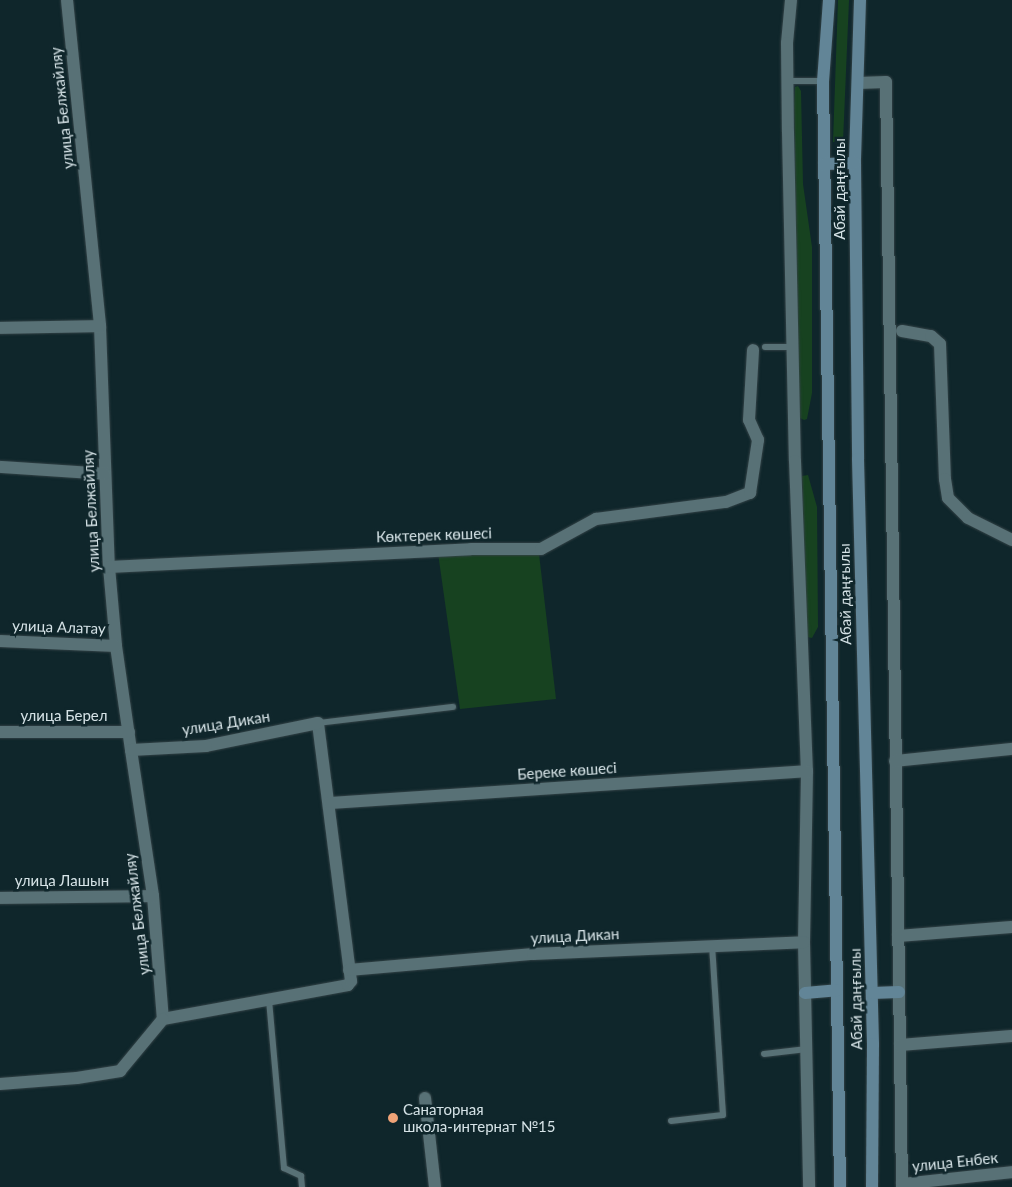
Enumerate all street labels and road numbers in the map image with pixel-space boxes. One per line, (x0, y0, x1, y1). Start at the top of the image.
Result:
street label: улица Белжайляу (47, 46, 77, 170)
street label: Абай даңғылы (831, 138, 849, 240)
street label: улица Белжайляу (79, 449, 103, 573)
street label: Көктерек көшесі (376, 524, 492, 546)
street label: Абай даңғылы (835, 543, 855, 645)
street label: улица Алатау (12, 616, 106, 638)
street label: улица Берел (20, 707, 108, 725)
street label: улица Дикан (181, 707, 271, 739)
street label: Береке көшесі (517, 759, 617, 783)
street label: улица Белжайляу (121, 852, 153, 976)
street label: улица Лашын (15, 872, 109, 890)
street label: улица Дикан (530, 925, 620, 947)
street label: Абай даңғылы (846, 948, 866, 1050)
street label: улица Енбек (911, 1149, 999, 1175)

